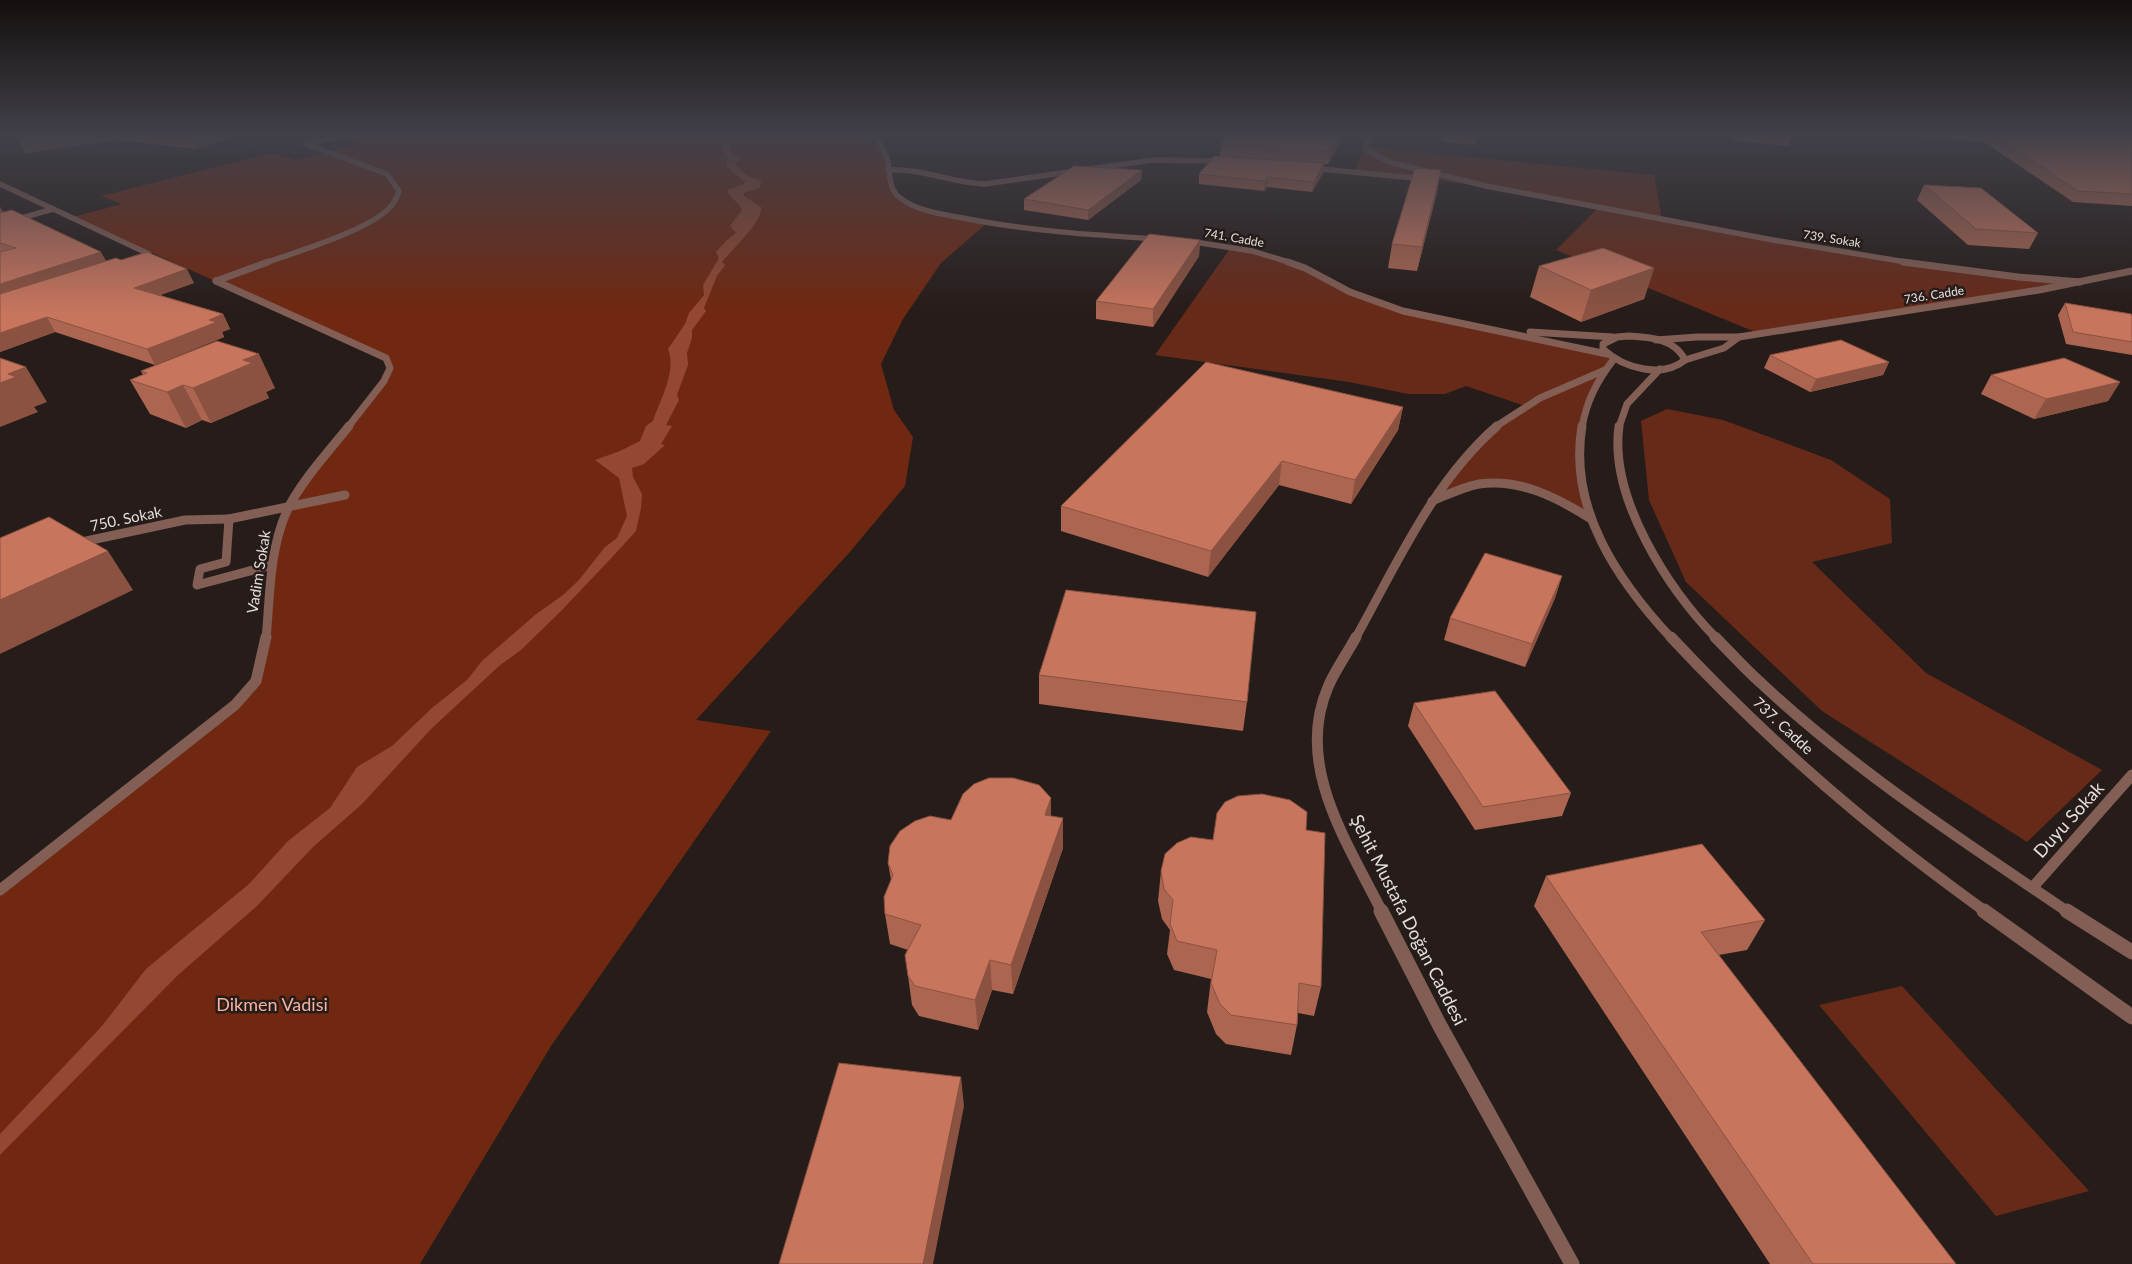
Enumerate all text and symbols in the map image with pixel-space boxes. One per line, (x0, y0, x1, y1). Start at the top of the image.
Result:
street label: 741. Cadde (1203, 225, 1265, 250)
street label: 739. Sokak (1802, 227, 1863, 251)
street label: 736. Cadde (1903, 282, 1965, 307)
street label: 750. Sokak (88, 502, 164, 534)
street label: Vadim Sokak (243, 529, 274, 615)
street label: 737. Cadde (1750, 693, 1818, 758)
street label: Duyu Sokak (2028, 776, 2109, 862)
street label: Şehit Mustafa Doğan Caddesi (1346, 811, 1472, 1029)
park label: Dikmen Vadisi (216, 993, 328, 1015)

